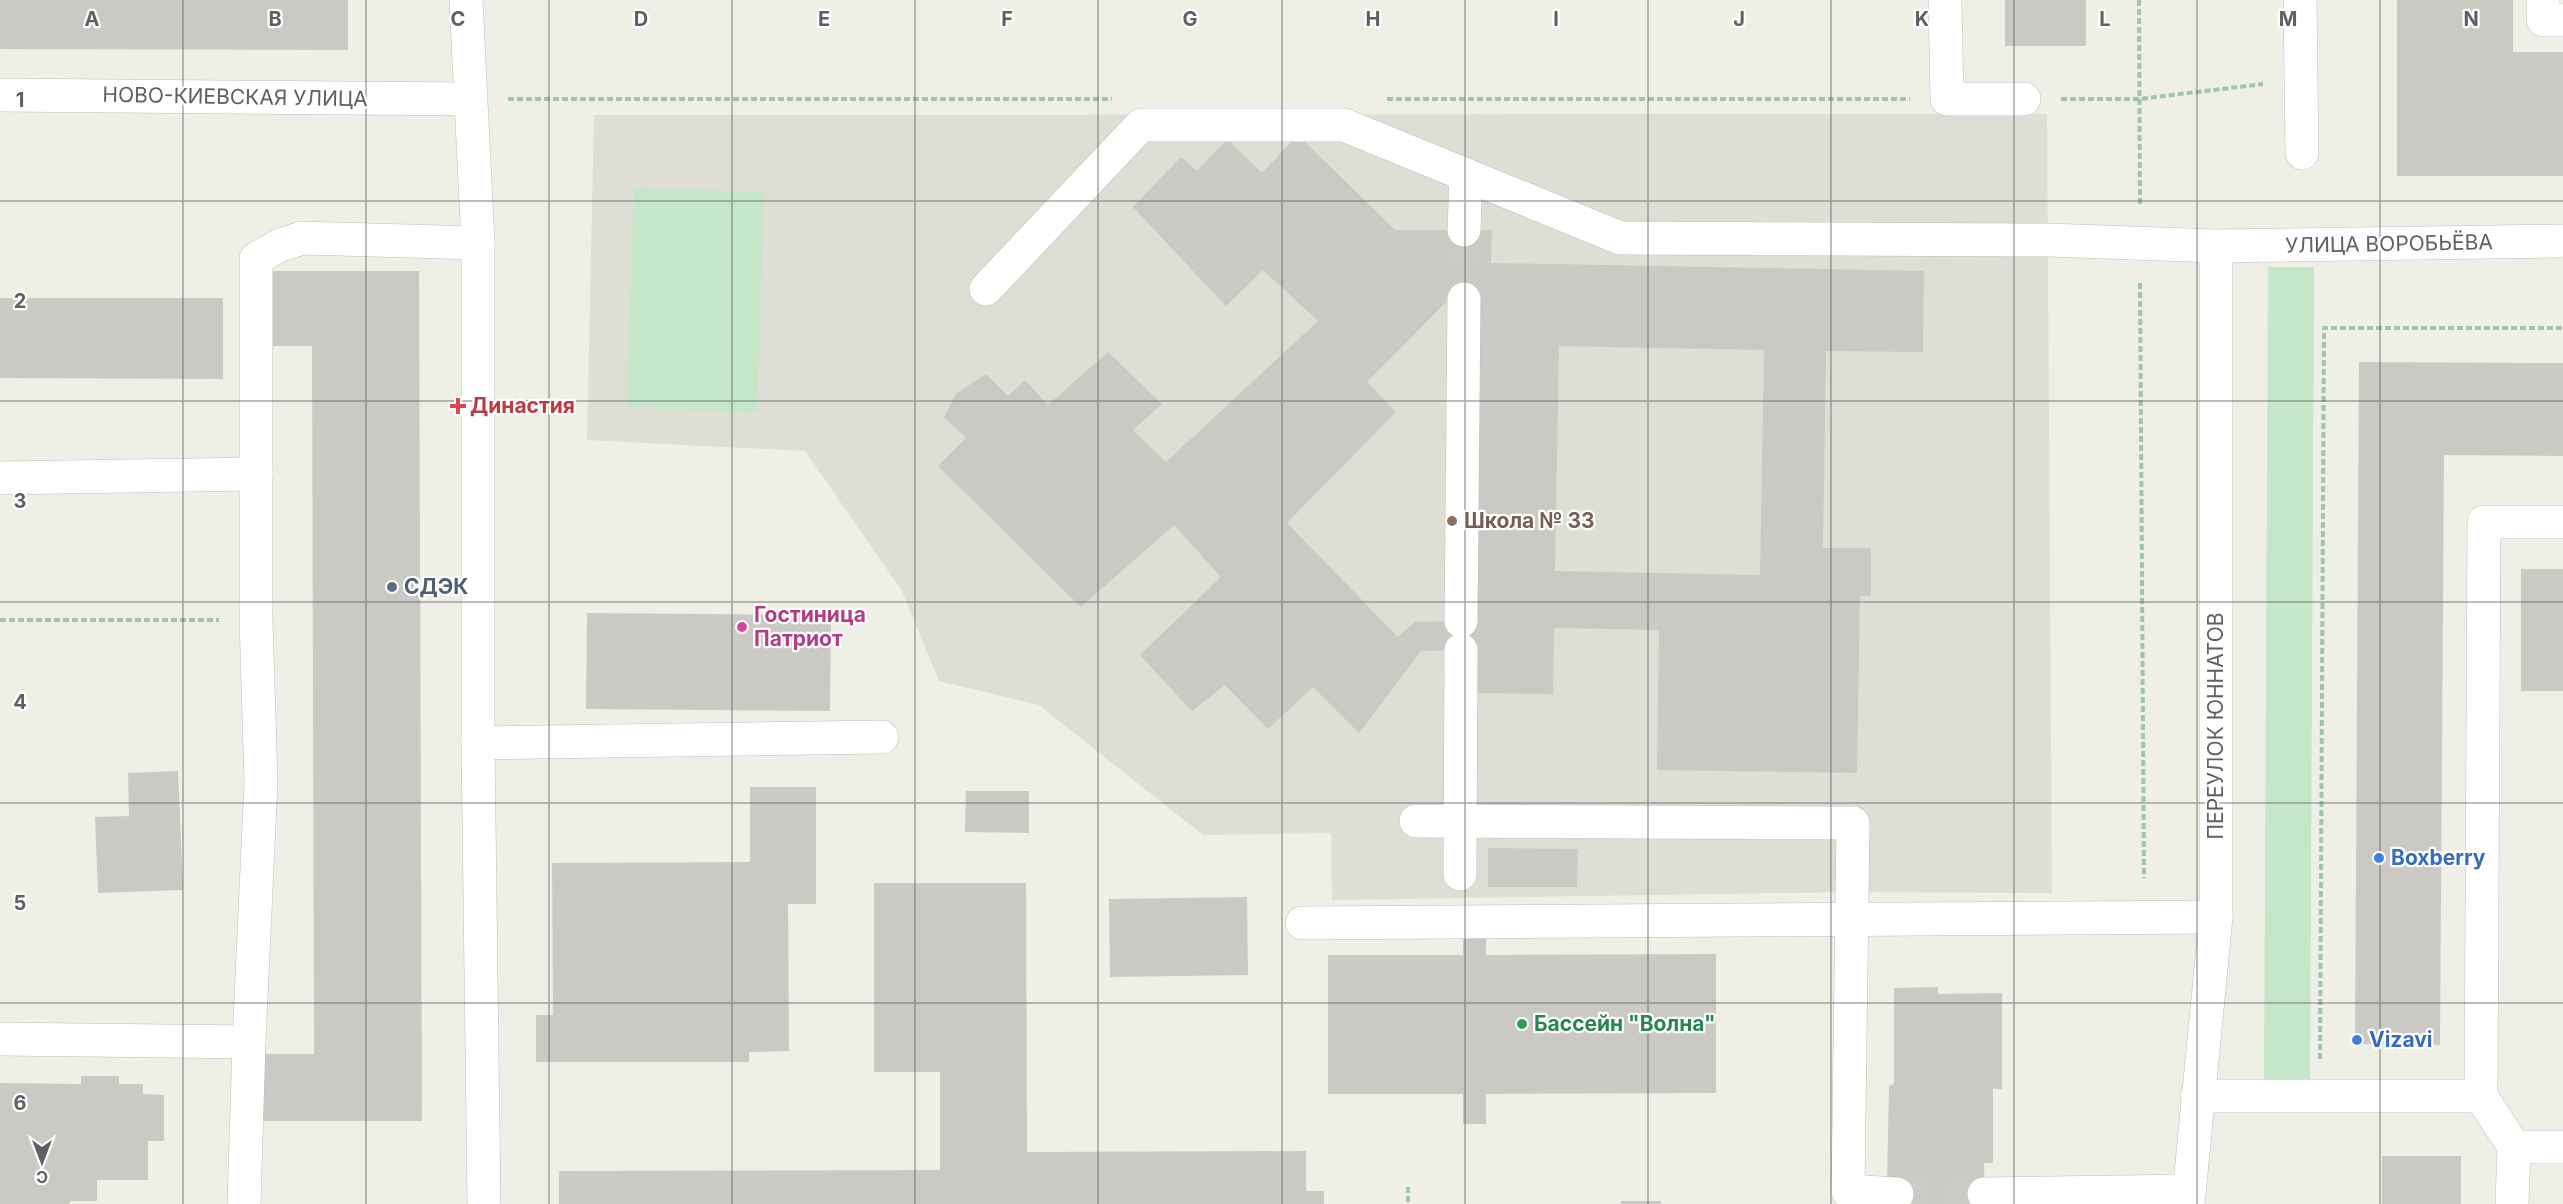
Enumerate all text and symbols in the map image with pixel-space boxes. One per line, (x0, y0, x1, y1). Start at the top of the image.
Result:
text: A (85, 7, 100, 31)
text: B (268, 7, 282, 31)
text: C (451, 7, 465, 31)
text: D (634, 7, 648, 31)
text: E (818, 7, 830, 31)
text: F (1001, 7, 1013, 31)
text: G (1182, 7, 1198, 31)
text: H (1366, 7, 1380, 31)
text: I (1553, 7, 1559, 31)
text: J (1733, 7, 1745, 31)
text: K (1915, 7, 1929, 31)
text: L (2099, 7, 2111, 31)
text: M (2279, 7, 2297, 31)
text: N (2463, 7, 2479, 31)
street label: НОВО-КИЕВСКАЯ УЛИЦА (102, 82, 368, 111)
text: 1 (16, 88, 24, 112)
street label: УЛИЦА ВОРОБЬЁВА (2285, 228, 2493, 258)
text: 2 (14, 289, 26, 313)
place label: Династия (470, 393, 575, 418)
marker: Династия (451, 399, 465, 413)
text: 3 (14, 489, 26, 513)
place label: Школа № 33 (1464, 508, 1595, 533)
marker: Школа № 33 (1445, 514, 1459, 528)
place label: СДЭК (404, 574, 468, 599)
marker: СДЭК (385, 580, 399, 594)
place label: Гостиница Патриот (754, 602, 866, 651)
street label: ПЕРЕУЛОК ЮННАТОВ (2203, 612, 2228, 840)
marker: Гостиница Патриот (735, 620, 749, 634)
text: 4 (13, 690, 27, 714)
place label: Boxberry (2391, 845, 2486, 870)
marker: Boxberry (2372, 851, 2386, 865)
text: 5 (14, 891, 26, 915)
place label: Бассейн "Волна" (1534, 1011, 1716, 1036)
marker: Бассейн "Волна" (1515, 1017, 1529, 1031)
place label: Vizavi (2369, 1027, 2433, 1052)
marker: Vizavi (2350, 1033, 2364, 1047)
text: 6 (14, 1091, 27, 1115)
north arrow (12, 1132, 72, 1192)
text: С (36, 1167, 48, 1187)

